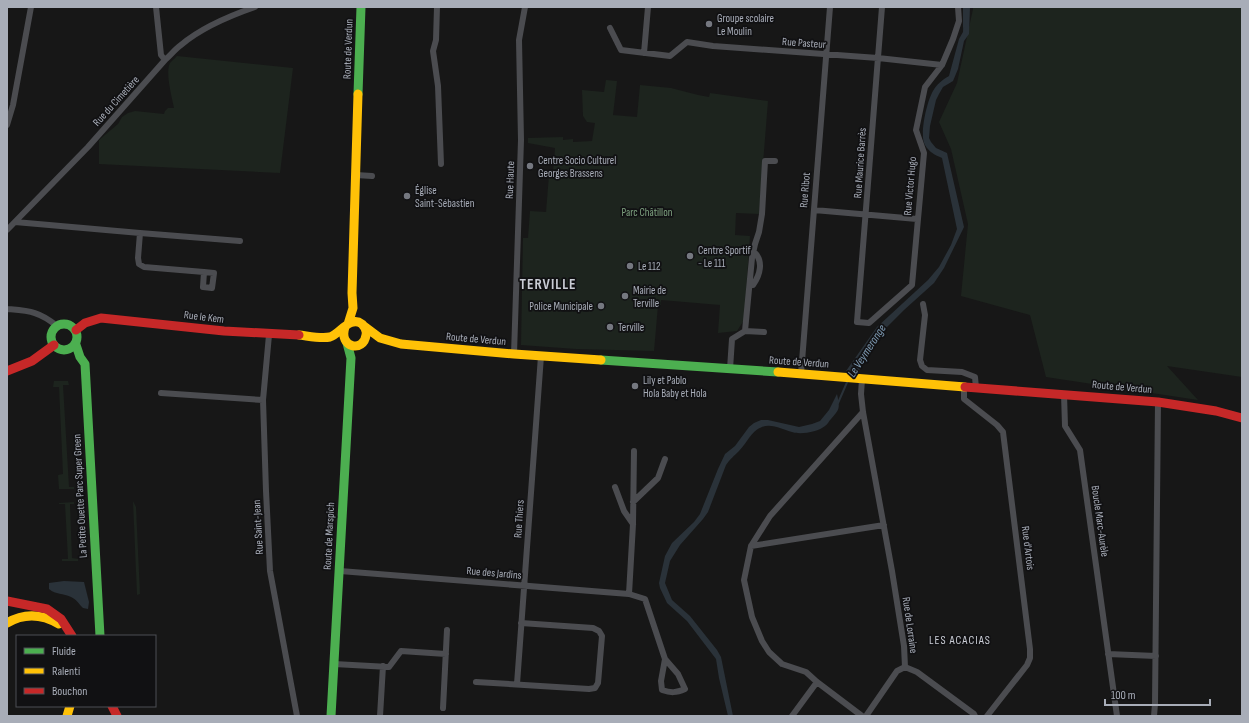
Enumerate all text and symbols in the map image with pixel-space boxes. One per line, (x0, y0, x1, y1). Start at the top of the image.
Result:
place label: Groupe scolaire Le Moulin (717, 12, 774, 38)
street label: Route de Verdun (340, 18, 356, 79)
marker: Groupe scolaire Le Moulin (704, 19, 714, 29)
street label: Rue Pasteur (782, 35, 826, 51)
street label: Rue du Cimetière (90, 73, 142, 129)
street label: Rue Maurice Barrès (851, 127, 869, 199)
place label: Centre Socio Culturel Georges Brassens (538, 154, 616, 180)
street label: Rue Victor Hugo (901, 156, 919, 216)
street label: Rue Haute (503, 161, 517, 199)
marker: Centre Socio Culturel Georges Brassens (525, 161, 535, 171)
street label: Rue Ribot (797, 171, 813, 208)
place label: Église Saint-Sébastien (415, 184, 475, 210)
marker: Église Saint-Sébastien (402, 191, 412, 201)
park label: Parc Châtillon (622, 206, 673, 219)
place label: Centre Sportif - Le 111 (698, 244, 751, 270)
marker: Centre Sportif - Le 111 (685, 251, 695, 261)
place label: Le 112 (638, 260, 661, 273)
marker: Le 112 (625, 261, 635, 271)
district label: TERVILLE (519, 275, 577, 294)
place label: Mairie de Terville (633, 284, 666, 310)
marker: Mairie de Terville (620, 291, 630, 301)
place label: Police Municipale (529, 300, 593, 313)
marker: Police Municipale (596, 301, 606, 311)
street label: Rue le Kem (183, 308, 225, 326)
place label: Terville (618, 321, 644, 334)
marker: Terville (605, 322, 615, 332)
water label: Le Veymerange (844, 322, 890, 380)
street label: Route de Verdun (445, 330, 507, 348)
street label: Route de Verdun (769, 353, 830, 371)
place label: Lily et Pablo Hola Baby et Hola (643, 374, 707, 400)
street label: Route de Verdun (1091, 378, 1153, 396)
marker: Lily et Pablo Hola Baby et Hola (630, 381, 640, 391)
street label: La Petite Ouette Parc Super Green (70, 433, 90, 558)
street label: Boucle Marc-Aurèle (1089, 485, 1111, 557)
street label: Rue Saint-Jean (250, 499, 266, 555)
street label: Rue Thiers (511, 499, 527, 539)
street label: Route de Marspich (321, 502, 337, 570)
street label: Rue d'Artois (1019, 525, 1037, 571)
street label: Rue des Jardins (466, 564, 522, 582)
street label: Rue de Lorraine (900, 596, 920, 654)
district label: LES ACACIAS (929, 633, 991, 648)
legend (16, 635, 156, 707)
text: Fluide (52, 644, 76, 659)
text: Ralenti (52, 664, 80, 679)
scale bar (1105, 681, 1210, 707)
text: Bouchon (52, 684, 87, 699)
text: 100 m (1111, 688, 1136, 703)

